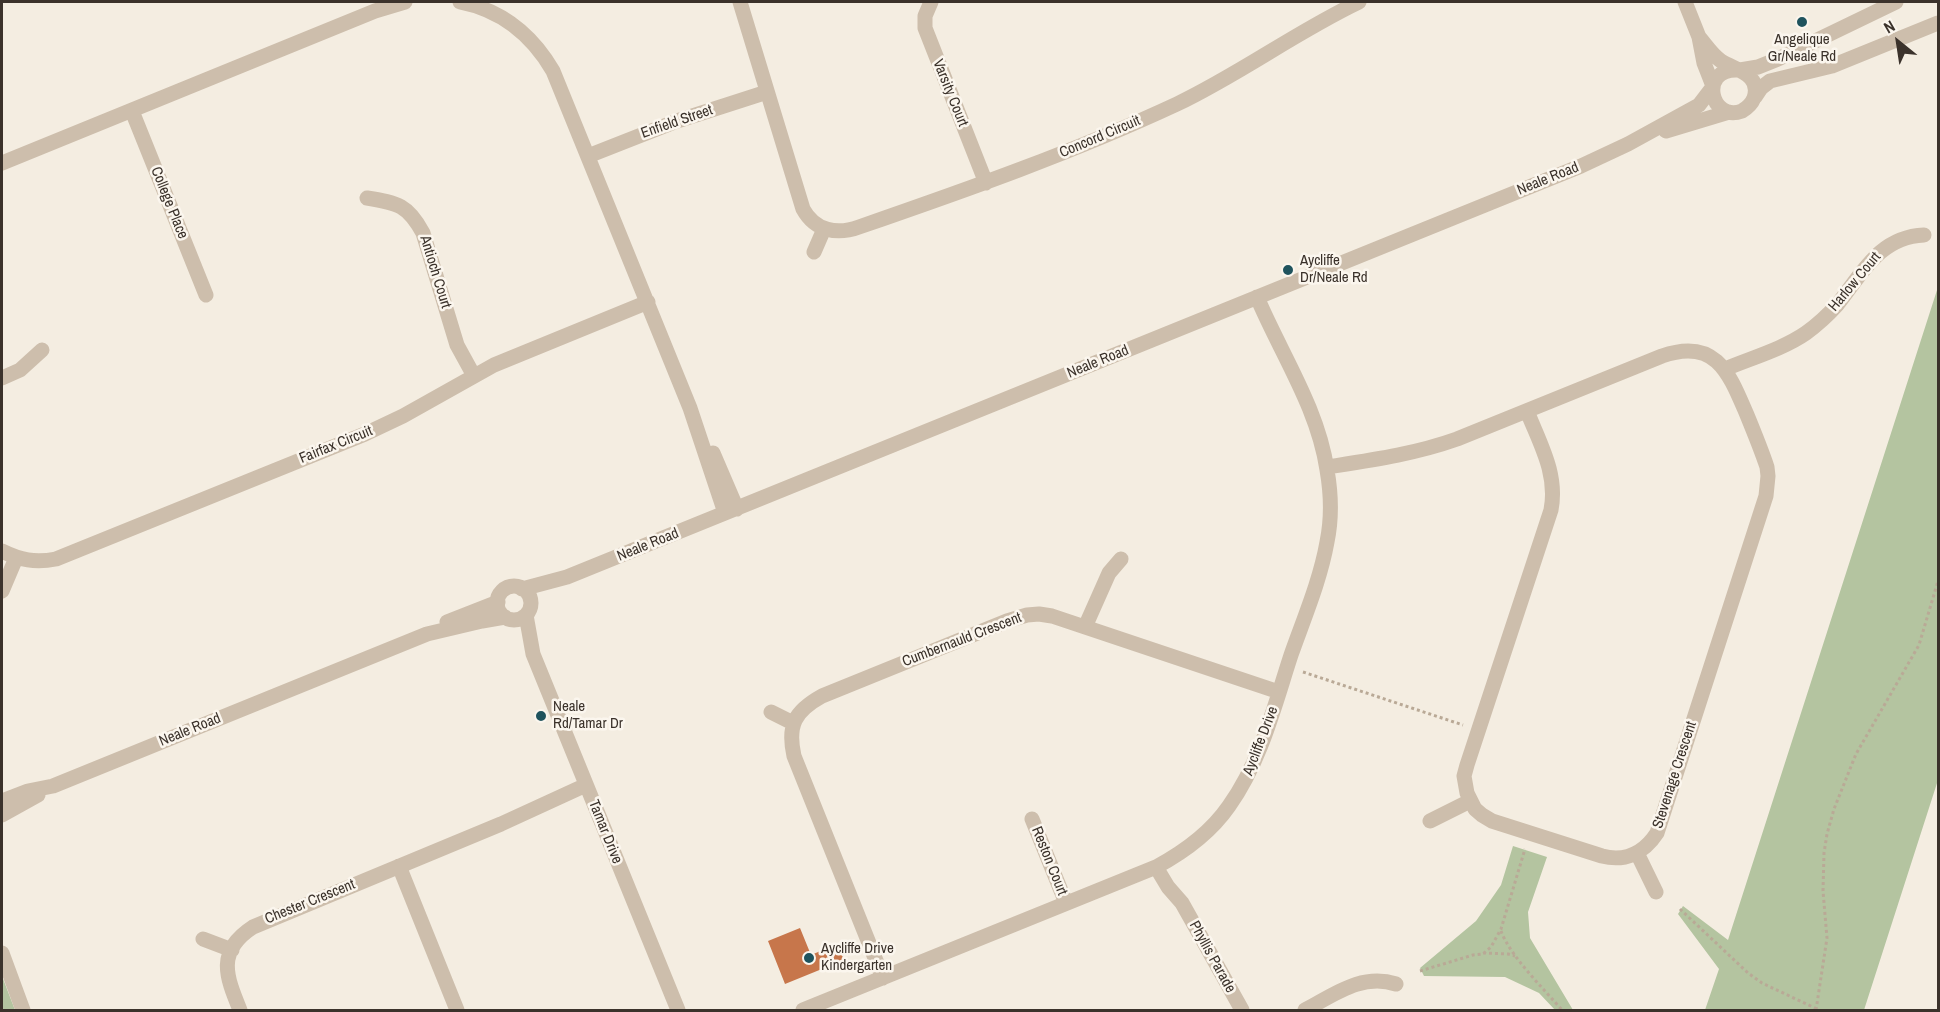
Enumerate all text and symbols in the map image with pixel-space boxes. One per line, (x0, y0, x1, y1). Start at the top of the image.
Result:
north arrow (1868, 12, 1928, 72)
marker: Angelique Gr/Neale Rd (1795, 15, 1809, 29)
text: N (1879, 15, 1899, 38)
place label: Angelique Gr/Neale Rd (1768, 31, 1836, 66)
street label: Varsity Court (928, 57, 972, 129)
street label: Enfield Street (639, 101, 715, 143)
street label: Concord Circuit (1057, 112, 1143, 162)
street label: Neale Road (1515, 158, 1581, 200)
street label: College Place (146, 164, 192, 242)
street label: Antioch Court (415, 233, 455, 311)
street label: Harlow Court (1825, 249, 1885, 315)
place label: Aycliffe Dr/Neale Rd (1300, 252, 1368, 287)
marker: Aycliffe Dr/Neale Rd (1281, 263, 1295, 277)
street label: Neale Road (1065, 341, 1131, 383)
street label: Fairfax Circuit (297, 422, 375, 468)
street label: Neale Road (615, 524, 681, 566)
street label: Cumbernauld Crescent (900, 609, 1024, 671)
place label: Neale Rd/Tamar Dr (553, 698, 623, 733)
street label: Aycliffe Drive (1240, 704, 1282, 778)
street label: Neale Road (157, 709, 223, 751)
marker: Neale Rd/Tamar Dr (534, 709, 548, 723)
street label: Stevenage Crescent (1649, 719, 1701, 831)
street label: Tamar Drive (584, 797, 626, 867)
street label: Reston Court (1027, 824, 1071, 898)
street label: Chester Crescent (262, 876, 358, 928)
street label: Phyllis Parade (1185, 918, 1239, 996)
place label: Aycliffe Drive Kindergarten (821, 940, 894, 975)
marker: Aycliffe Drive Kindergarten (802, 951, 816, 965)

